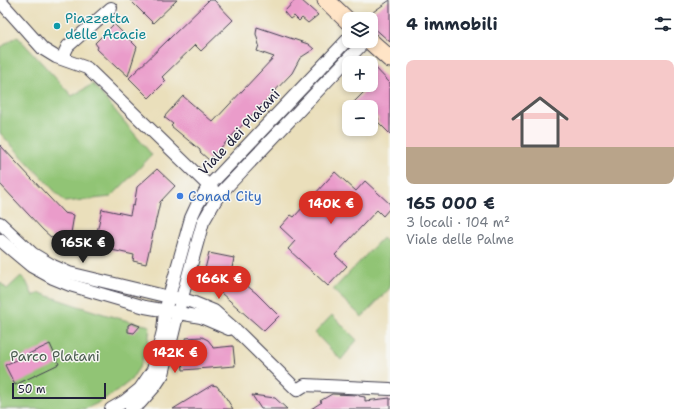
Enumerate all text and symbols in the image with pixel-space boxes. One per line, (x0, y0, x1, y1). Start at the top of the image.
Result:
place label: Piazzetta delle Acacie (65, 9, 147, 43)
map controls (342, 12, 378, 136)
button: layers (342, 12, 378, 48)
text: 4 immobili (406, 13, 498, 35)
icon: filters (652, 13, 674, 35)
marker: Piazzetta delle Acacie (52, 21, 62, 31)
button: + (342, 56, 378, 92)
street label: Viale dei Platani (194, 85, 284, 179)
icon: home (504, 86, 576, 158)
button: − (342, 100, 378, 136)
place label: Conad City (188, 187, 262, 205)
marker: Conad City (175, 191, 185, 201)
pin: 140K € (298, 191, 364, 225)
text: 165 000 € (406, 192, 495, 214)
text: 140K € (308, 195, 354, 212)
text: 3 locali · 104 m² (406, 214, 510, 231)
pin: 165K € (50, 230, 116, 264)
text: Viale delle Palme (406, 231, 514, 248)
text: 165K € (60, 234, 106, 251)
pin: 166K € (186, 266, 252, 300)
text: 166K € (196, 270, 242, 287)
pin: 142K € (142, 340, 208, 374)
text: 142K € (152, 344, 198, 361)
park label: Parco Platani (10, 347, 100, 365)
scale bar (12, 381, 106, 400)
text: 50 m (18, 382, 46, 397)

